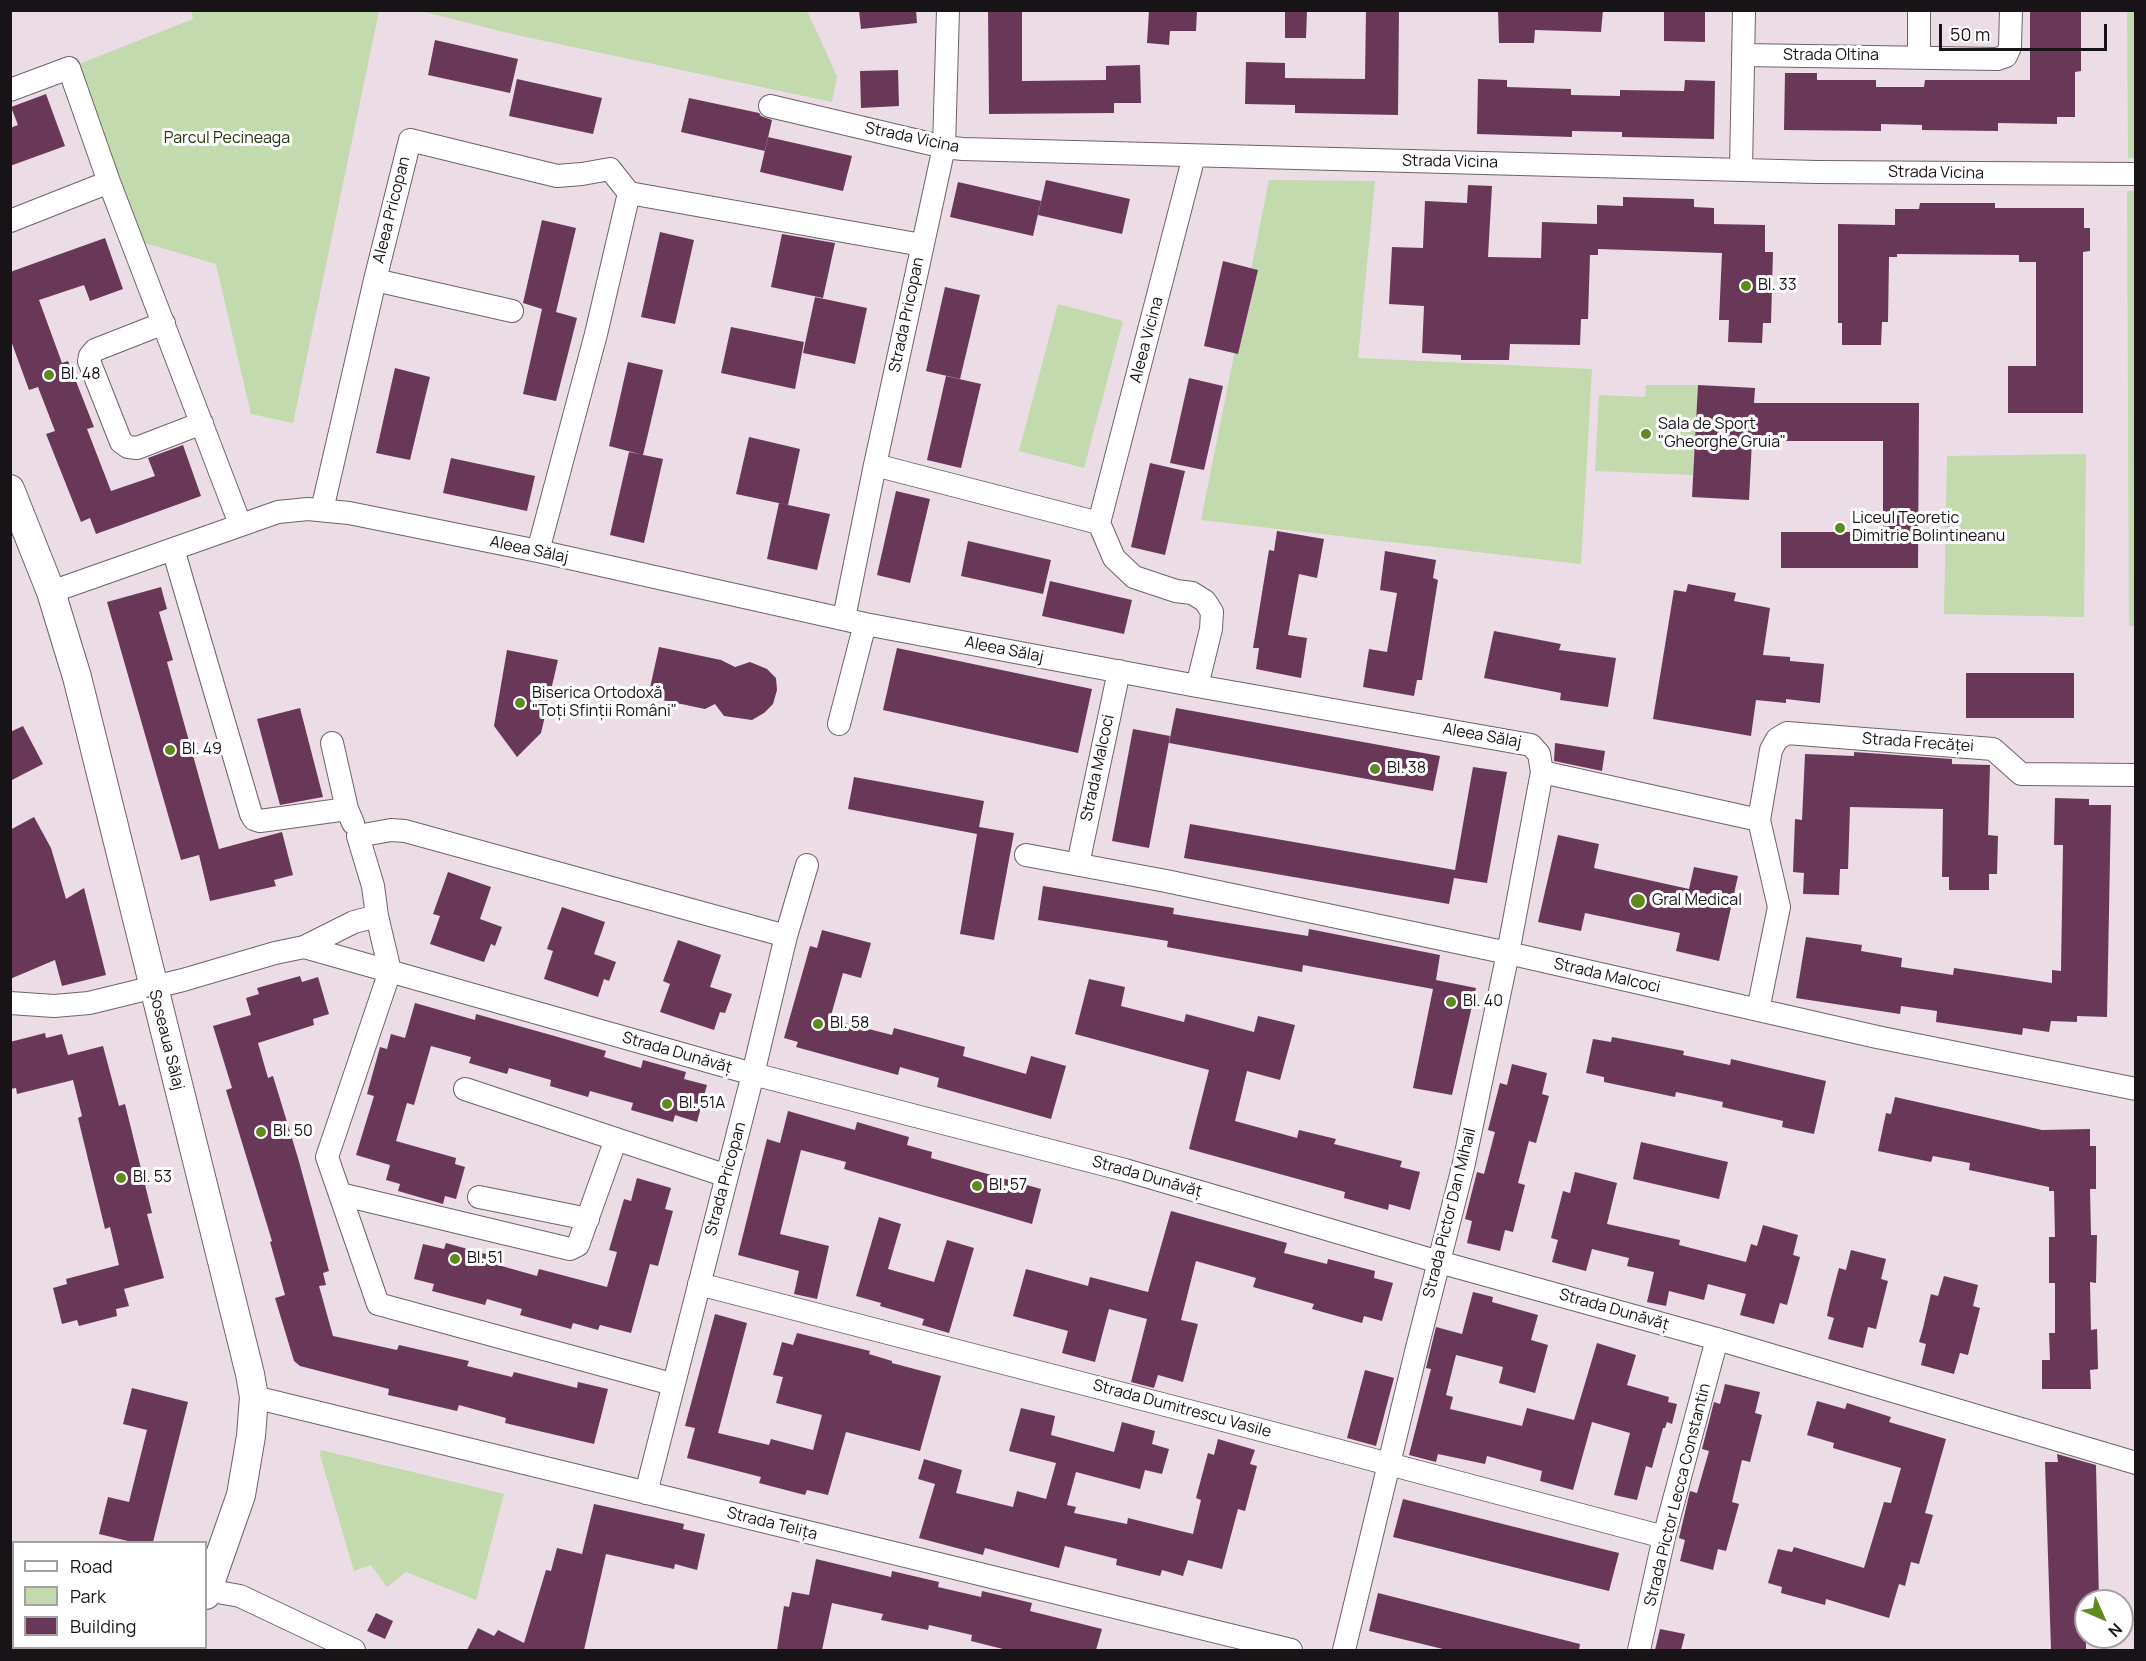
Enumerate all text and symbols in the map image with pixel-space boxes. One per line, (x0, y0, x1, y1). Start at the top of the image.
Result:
scale bar (1942, 12, 2110, 50)
text: 50 m (1950, 22, 1990, 46)
street label: Strada Oltina (1783, 46, 1879, 66)
street label: Strada Vicina (863, 119, 961, 157)
park label: Parcul Pecineaga (164, 129, 290, 149)
street label: Strada Vicina (1402, 152, 1498, 172)
street label: Aleea Pricopan (369, 154, 415, 266)
street label: Strada Vicina (1888, 163, 1984, 183)
street label: Strada Pricopan (885, 256, 929, 374)
place label: Bl. 33 (1758, 276, 1796, 296)
marker: Bl. 33 (1739, 279, 1753, 293)
street label: Aleea Vicina (1126, 295, 1168, 385)
place label: Bl. 48 (61, 365, 101, 385)
marker: Bl. 48 (42, 368, 56, 382)
place label: Sala de Sport "Gheorghe Gruia" (1658, 415, 1786, 453)
marker: Sala de Sport "Gheorghe Gruia" (1639, 427, 1653, 441)
place label: Liceul Teoretic Dimitrie Bolintineanu (1852, 509, 2005, 547)
marker: Liceul Teoretic Dimitrie Bolintineanu (1833, 521, 1847, 535)
street label: Aleea Sălaj (488, 532, 570, 568)
street label: Aleea Sălaj (963, 633, 1045, 667)
place label: Biserica Ortodoxă "Toți Sfinții Români" (532, 684, 677, 722)
marker: Biserica Ortodoxă "Toți Sfinții Români" (513, 696, 527, 710)
street label: Strada Malcoci (1077, 713, 1119, 823)
street label: Aleea Sălaj (1441, 720, 1523, 752)
street label: Strada Frecăței (1861, 730, 1975, 756)
place label: Bl. 49 (182, 740, 222, 760)
marker: Bl. 49 (163, 743, 177, 757)
place label: Bl. 38 (1387, 759, 1426, 779)
marker: Bl. 38 (1368, 762, 1382, 776)
place label: Gral Medical (1652, 891, 1742, 911)
marker: Gral Medical (1629, 892, 1647, 910)
street label: Strada Malcoci (1552, 954, 1662, 998)
street label: Șoseaua Sălaj (144, 988, 188, 1092)
place label: Bl. 40 (1463, 992, 1503, 1012)
marker: Bl. 40 (1444, 995, 1458, 1009)
place label: Bl. 58 (830, 1014, 869, 1034)
marker: Bl. 58 (811, 1017, 825, 1031)
street label: Strada Dunăvăț (620, 1028, 734, 1078)
place label: Bl. 51A (679, 1094, 725, 1114)
marker: Bl. 51A (660, 1097, 674, 1111)
street label: Strada Pricopan (702, 1120, 750, 1238)
place label: Bl. 50 (273, 1122, 313, 1142)
marker: Bl. 50 (254, 1125, 268, 1139)
street label: Strada Pictor Dan Mihail (1420, 1126, 1480, 1300)
street label: Strada Dunăvăț (1090, 1152, 1204, 1202)
place label: Bl. 53 (133, 1168, 172, 1188)
marker: Bl. 53 (114, 1171, 128, 1185)
place label: Bl. 57 (989, 1176, 1027, 1196)
marker: Bl. 57 (970, 1179, 984, 1193)
place label: Bl. 51 (467, 1249, 503, 1269)
marker: Bl. 51 (448, 1252, 462, 1266)
street label: Strada Dunăvăț (1557, 1285, 1671, 1335)
street label: Strada Dumitrescu Vasile (1091, 1376, 1273, 1442)
street label: Strada Pictor Lecca Constantin (1641, 1381, 1715, 1609)
street label: Strada Telița (725, 1503, 819, 1545)
legend (12, 1541, 207, 1649)
text: Road (70, 1554, 113, 1578)
text: Park (70, 1584, 106, 1608)
north arrow (2074, 1589, 2134, 1649)
text: Building (70, 1614, 136, 1638)
text: N (2103, 1618, 2127, 1642)

